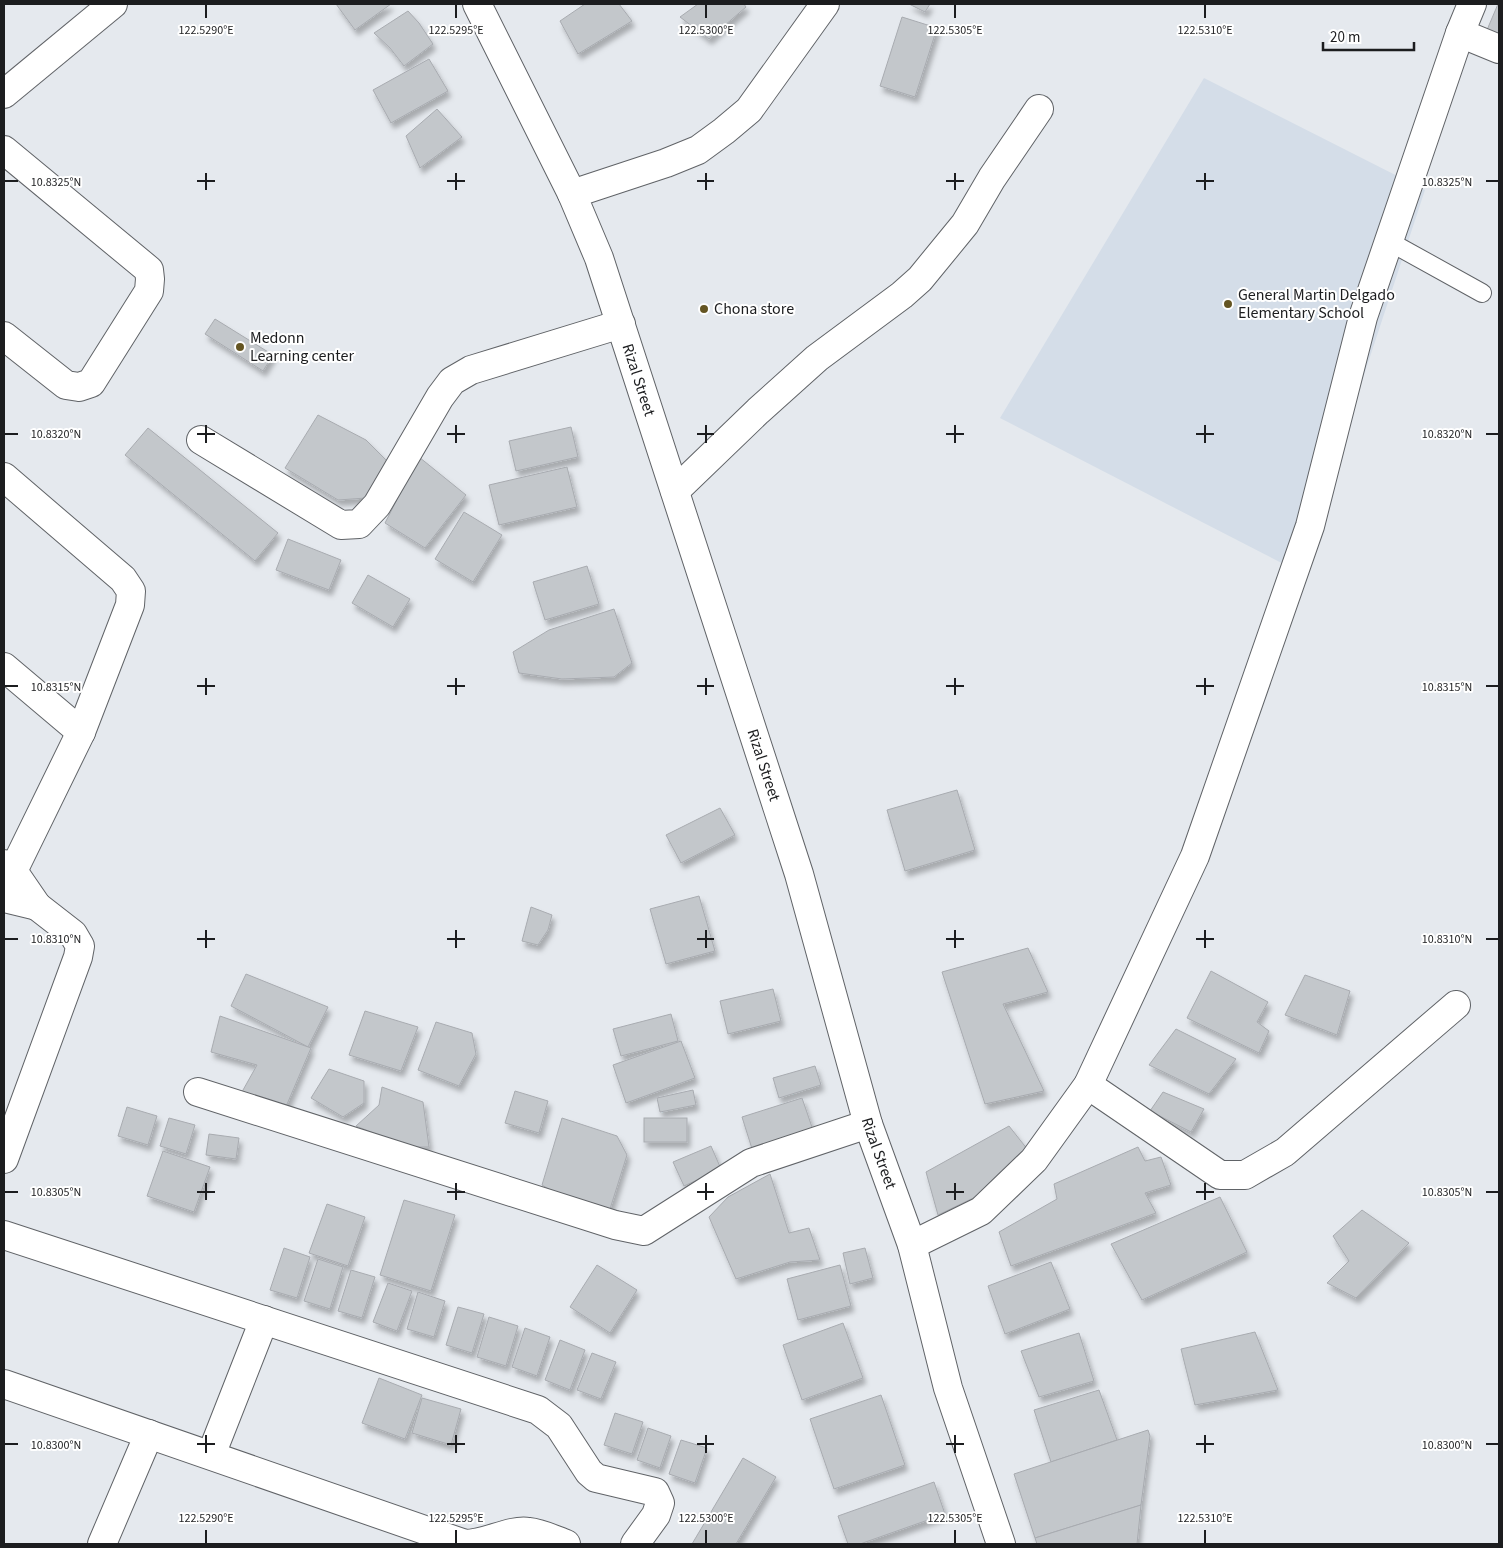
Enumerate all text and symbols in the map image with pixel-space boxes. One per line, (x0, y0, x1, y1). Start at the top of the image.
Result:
scale bar (1323, 20, 1414, 52)
text: 122.5290°E (178, 22, 234, 39)
text: 122.5295°E (428, 22, 484, 39)
text: 122.5300°E (678, 22, 734, 39)
text: 122.5305°E (927, 22, 983, 39)
text: 122.5310°E (1177, 22, 1233, 39)
text: 20 m (1330, 27, 1360, 48)
text: 10.8325°N (31, 174, 81, 191)
text: 10.8325°N (1422, 174, 1472, 191)
place label: General Martin Delgado Elementary School (1238, 284, 1395, 324)
place label: Chona store (714, 298, 794, 320)
marker: General Martin Delgado Elementary School (1222, 298, 1234, 310)
marker: Chona store (698, 303, 710, 315)
place label: Medonn Learning center (250, 327, 354, 367)
marker: Medonn Learning center (234, 341, 246, 353)
street label: Rizal Street (617, 341, 661, 419)
text: 10.8320°N (31, 426, 81, 443)
text: 10.8320°N (1422, 426, 1472, 443)
text: 10.8315°N (31, 679, 81, 696)
text: 10.8315°N (1422, 679, 1472, 696)
street label: Rizal Street (742, 726, 786, 805)
text: 10.8310°N (31, 931, 81, 948)
text: 10.8310°N (1422, 931, 1472, 948)
street label: Rizal Street (856, 1115, 902, 1193)
text: 10.8305°N (31, 1184, 81, 1201)
text: 10.8305°N (1422, 1184, 1472, 1201)
text: 10.8300°N (31, 1437, 81, 1454)
text: 10.8300°N (1422, 1437, 1472, 1454)
text: 122.5290°E (178, 1510, 234, 1527)
text: 122.5295°E (428, 1510, 484, 1527)
text: 122.5300°E (678, 1510, 734, 1527)
text: 122.5305°E (927, 1510, 983, 1527)
text: 122.5310°E (1177, 1510, 1233, 1527)

